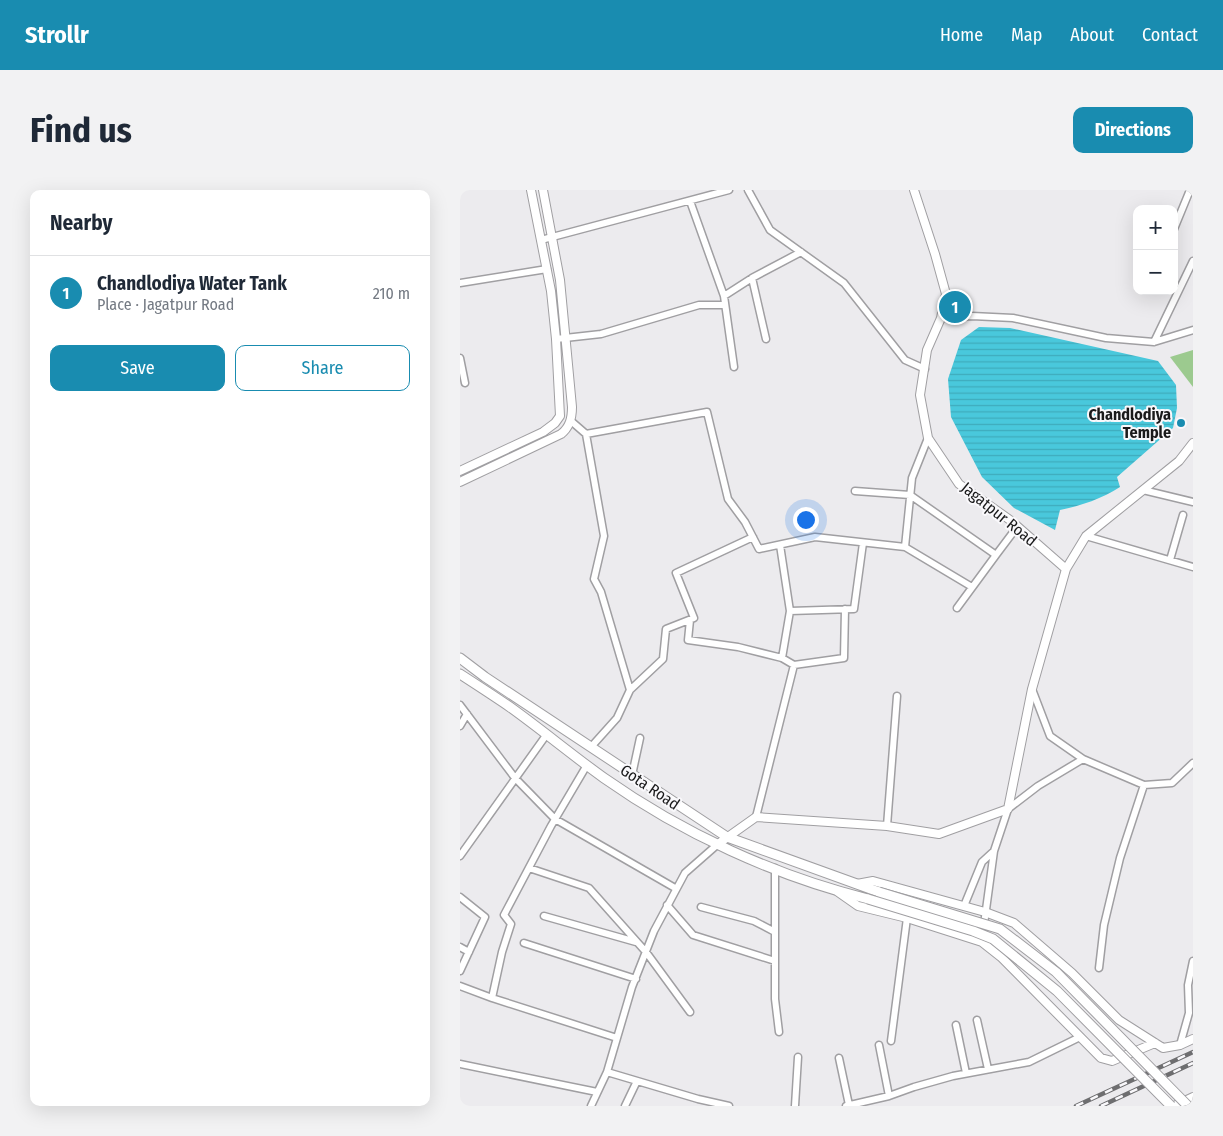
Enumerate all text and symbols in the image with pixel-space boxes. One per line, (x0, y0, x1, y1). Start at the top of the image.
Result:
text: Strollr (25, 21, 89, 49)
text: Home (940, 24, 983, 46)
text: Map (1011, 24, 1042, 46)
text: About (1070, 24, 1114, 46)
text: Contact (1142, 24, 1198, 46)
button: Directions (1073, 107, 1193, 153)
text: Find us (30, 109, 132, 151)
map controls (1133, 205, 1178, 295)
button: + (1133, 205, 1178, 250)
text: Nearby (50, 210, 112, 236)
button: − (1133, 250, 1178, 295)
text: Chandlodiya Water Tank (97, 272, 287, 295)
text: 1 (63, 284, 69, 303)
text: 210 m (373, 284, 410, 303)
pin: 1 (939, 288, 971, 326)
text: Place · Jagatpur Road (97, 295, 234, 314)
button: Save (50, 345, 225, 391)
button: Share (235, 345, 410, 391)
place label: Chandlodiya Temple (1088, 405, 1171, 442)
marker: Chandlodiya Temple (1175, 417, 1187, 429)
street label: Jagatpur Road (957, 478, 1041, 550)
your location (793, 507, 819, 533)
street label: Gota Road (617, 760, 683, 814)

